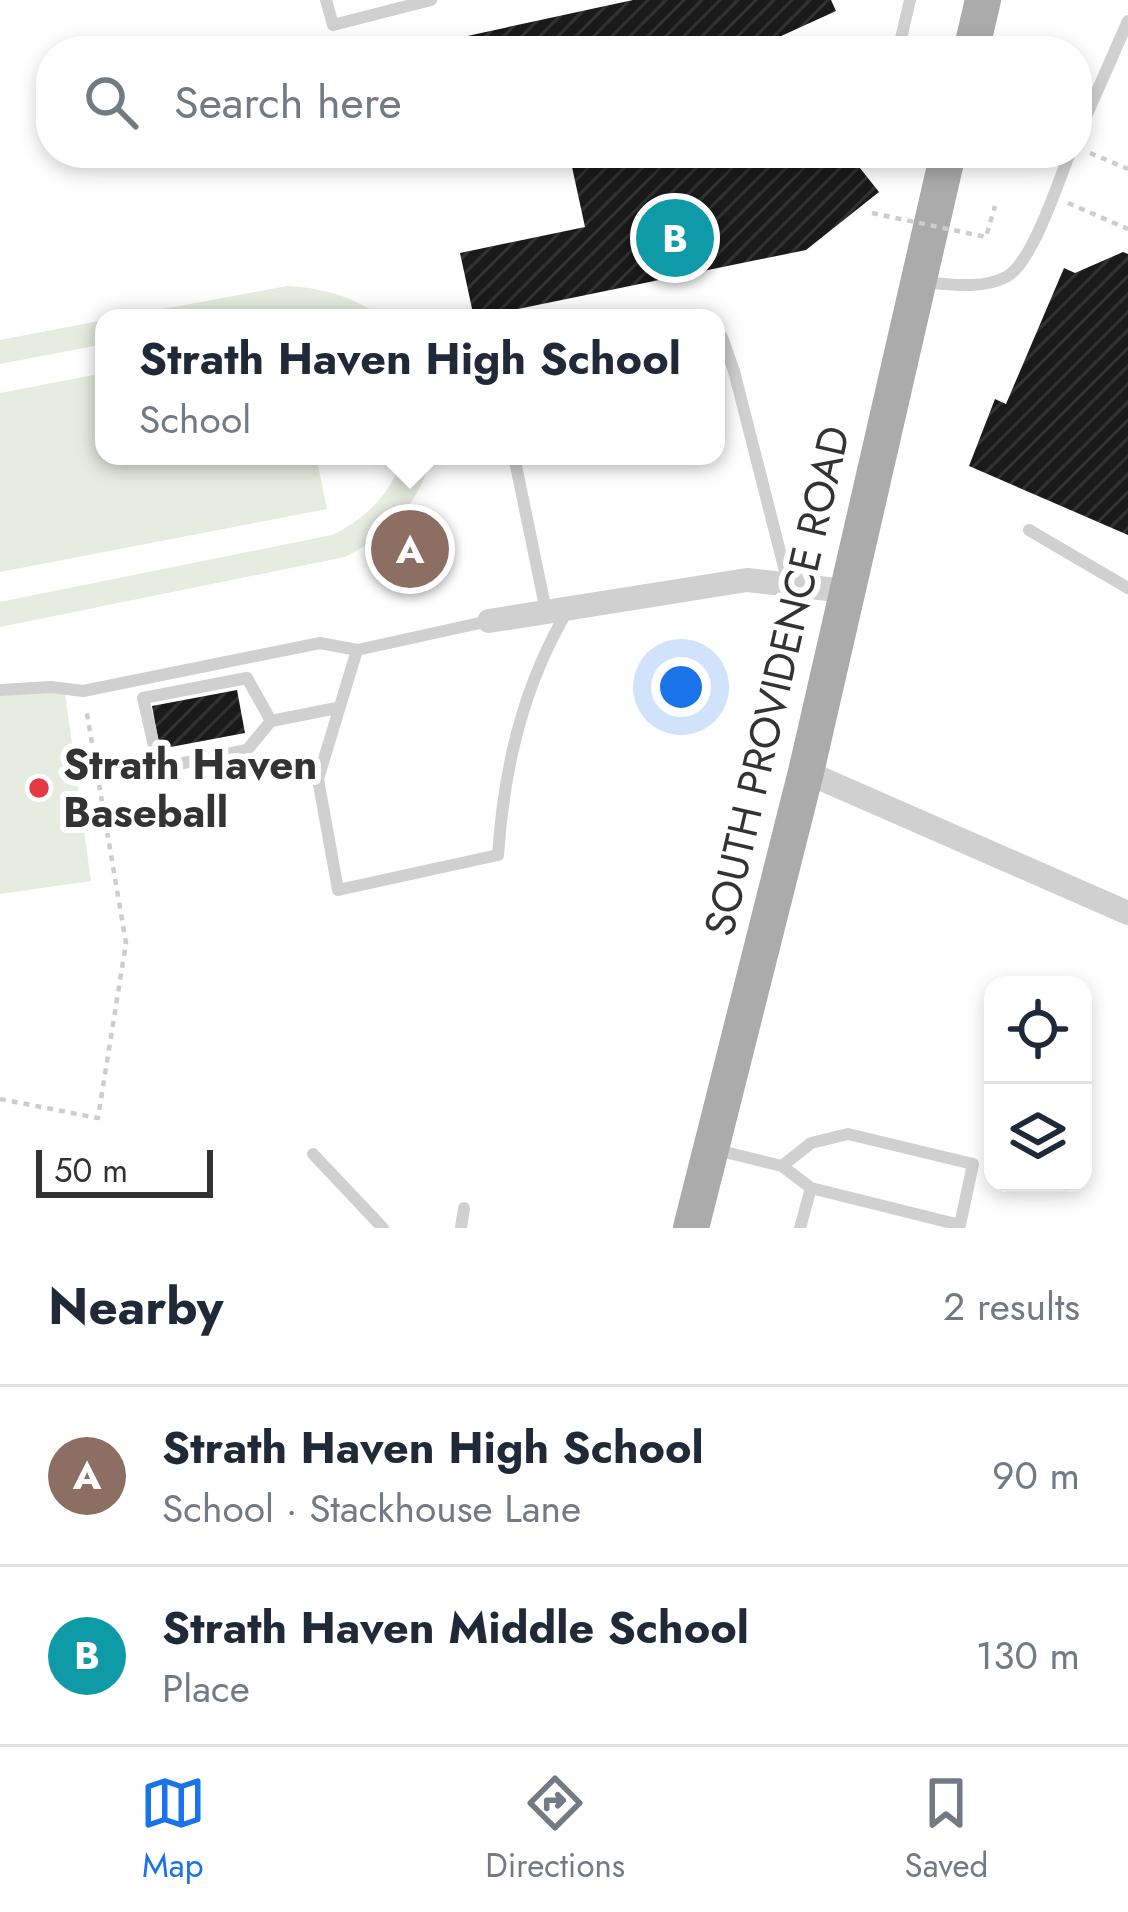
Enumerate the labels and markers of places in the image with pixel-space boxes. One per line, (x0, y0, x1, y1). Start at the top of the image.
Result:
pin: B (636, 193, 714, 283)
pin: A (371, 504, 449, 594)
place label: Strath Haven Baseball (63, 734, 318, 843)
marker: Strath Haven Baseball (26, 775, 52, 801)

